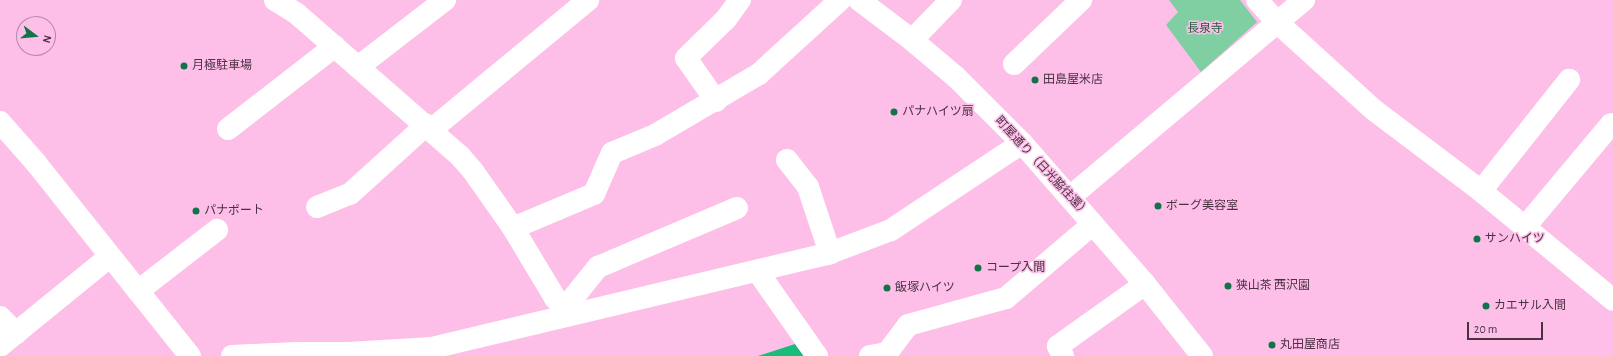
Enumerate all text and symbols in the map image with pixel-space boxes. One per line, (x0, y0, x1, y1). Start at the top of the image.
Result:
north arrow (16, 16, 56, 56)
park label: 長泉寺 (1187, 22, 1223, 36)
text: N (41, 34, 53, 44)
place label: 月極駐車場 (192, 59, 252, 73)
marker: 月極駐車場 (179, 61, 189, 71)
place label: 田島屋米店 (1043, 73, 1103, 87)
marker: 田島屋米店 (1030, 75, 1040, 85)
place label: パナハイツ扇 (902, 105, 974, 119)
marker: パナハイツ扇 (889, 107, 899, 117)
street label: 町屋通り（日光脇往還） (992, 114, 1092, 220)
place label: ボーグ美容室 (1166, 199, 1238, 213)
marker: ボーグ美容室 (1153, 201, 1163, 211)
place label: パナポート (204, 204, 264, 218)
marker: パナポート (191, 206, 201, 216)
place label: サンハイツ (1485, 232, 1545, 246)
marker: サンハイツ (1472, 234, 1482, 244)
place label: コープ入間 (986, 261, 1046, 275)
marker: コープ入間 (973, 263, 983, 273)
place label: 狭山茶 西沢園 (1236, 279, 1310, 293)
place label: 飯塚ハイツ (895, 281, 955, 295)
marker: 狭山茶 西沢園 (1223, 281, 1233, 291)
marker: 飯塚ハイツ (882, 283, 892, 293)
place label: カエサル入間 (1494, 299, 1566, 313)
marker: カエサル入間 (1481, 301, 1491, 311)
scale bar (1469, 314, 1545, 340)
text: 20 m (1474, 323, 1497, 335)
place label: 丸田屋商店 (1280, 338, 1340, 352)
marker: 丸田屋商店 (1267, 340, 1277, 350)

